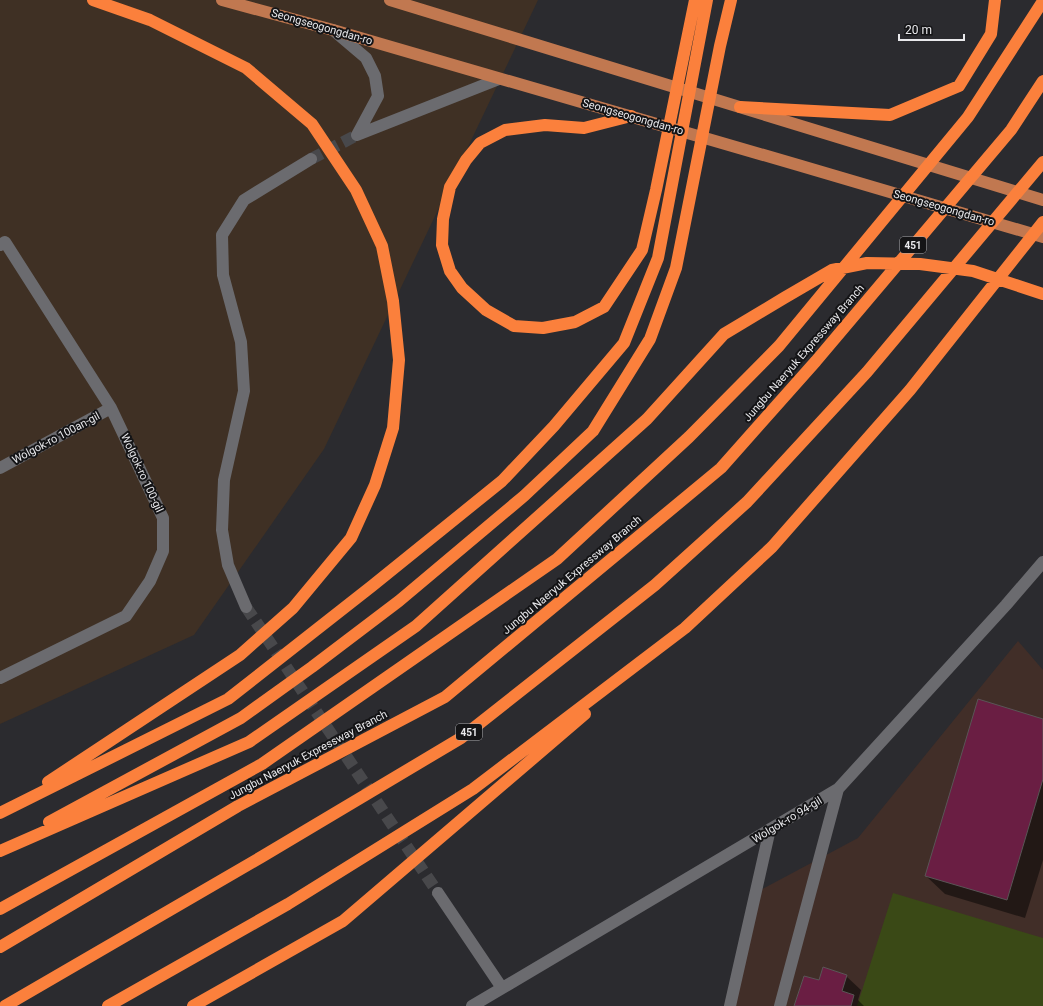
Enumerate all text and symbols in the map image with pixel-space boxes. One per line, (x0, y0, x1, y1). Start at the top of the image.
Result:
street label: Seongseogongdan-ro (270, 6, 374, 48)
scale bar (899, 16, 964, 42)
text: 20 m (905, 23, 932, 37)
street label: Seongseogongdan-ro (581, 96, 685, 138)
street label: Seongseogongdan-ro (892, 187, 996, 229)
road number: 451 (900, 237, 926, 253)
street label: Jungbu Naeryuk Expressway Branch (741, 282, 867, 424)
street label: Wolgok-ro 100an-gil (10, 409, 102, 467)
street label: Wolgok-ro 100-gil (118, 432, 166, 514)
street label: Jungbu Naeryuk Expressway Branch (500, 513, 644, 637)
street label: Jungbu Naeryuk Expressway Branch (227, 708, 389, 802)
road number: 451 (456, 724, 482, 740)
street label: Wolgok-ro 94-gil (750, 794, 824, 846)

